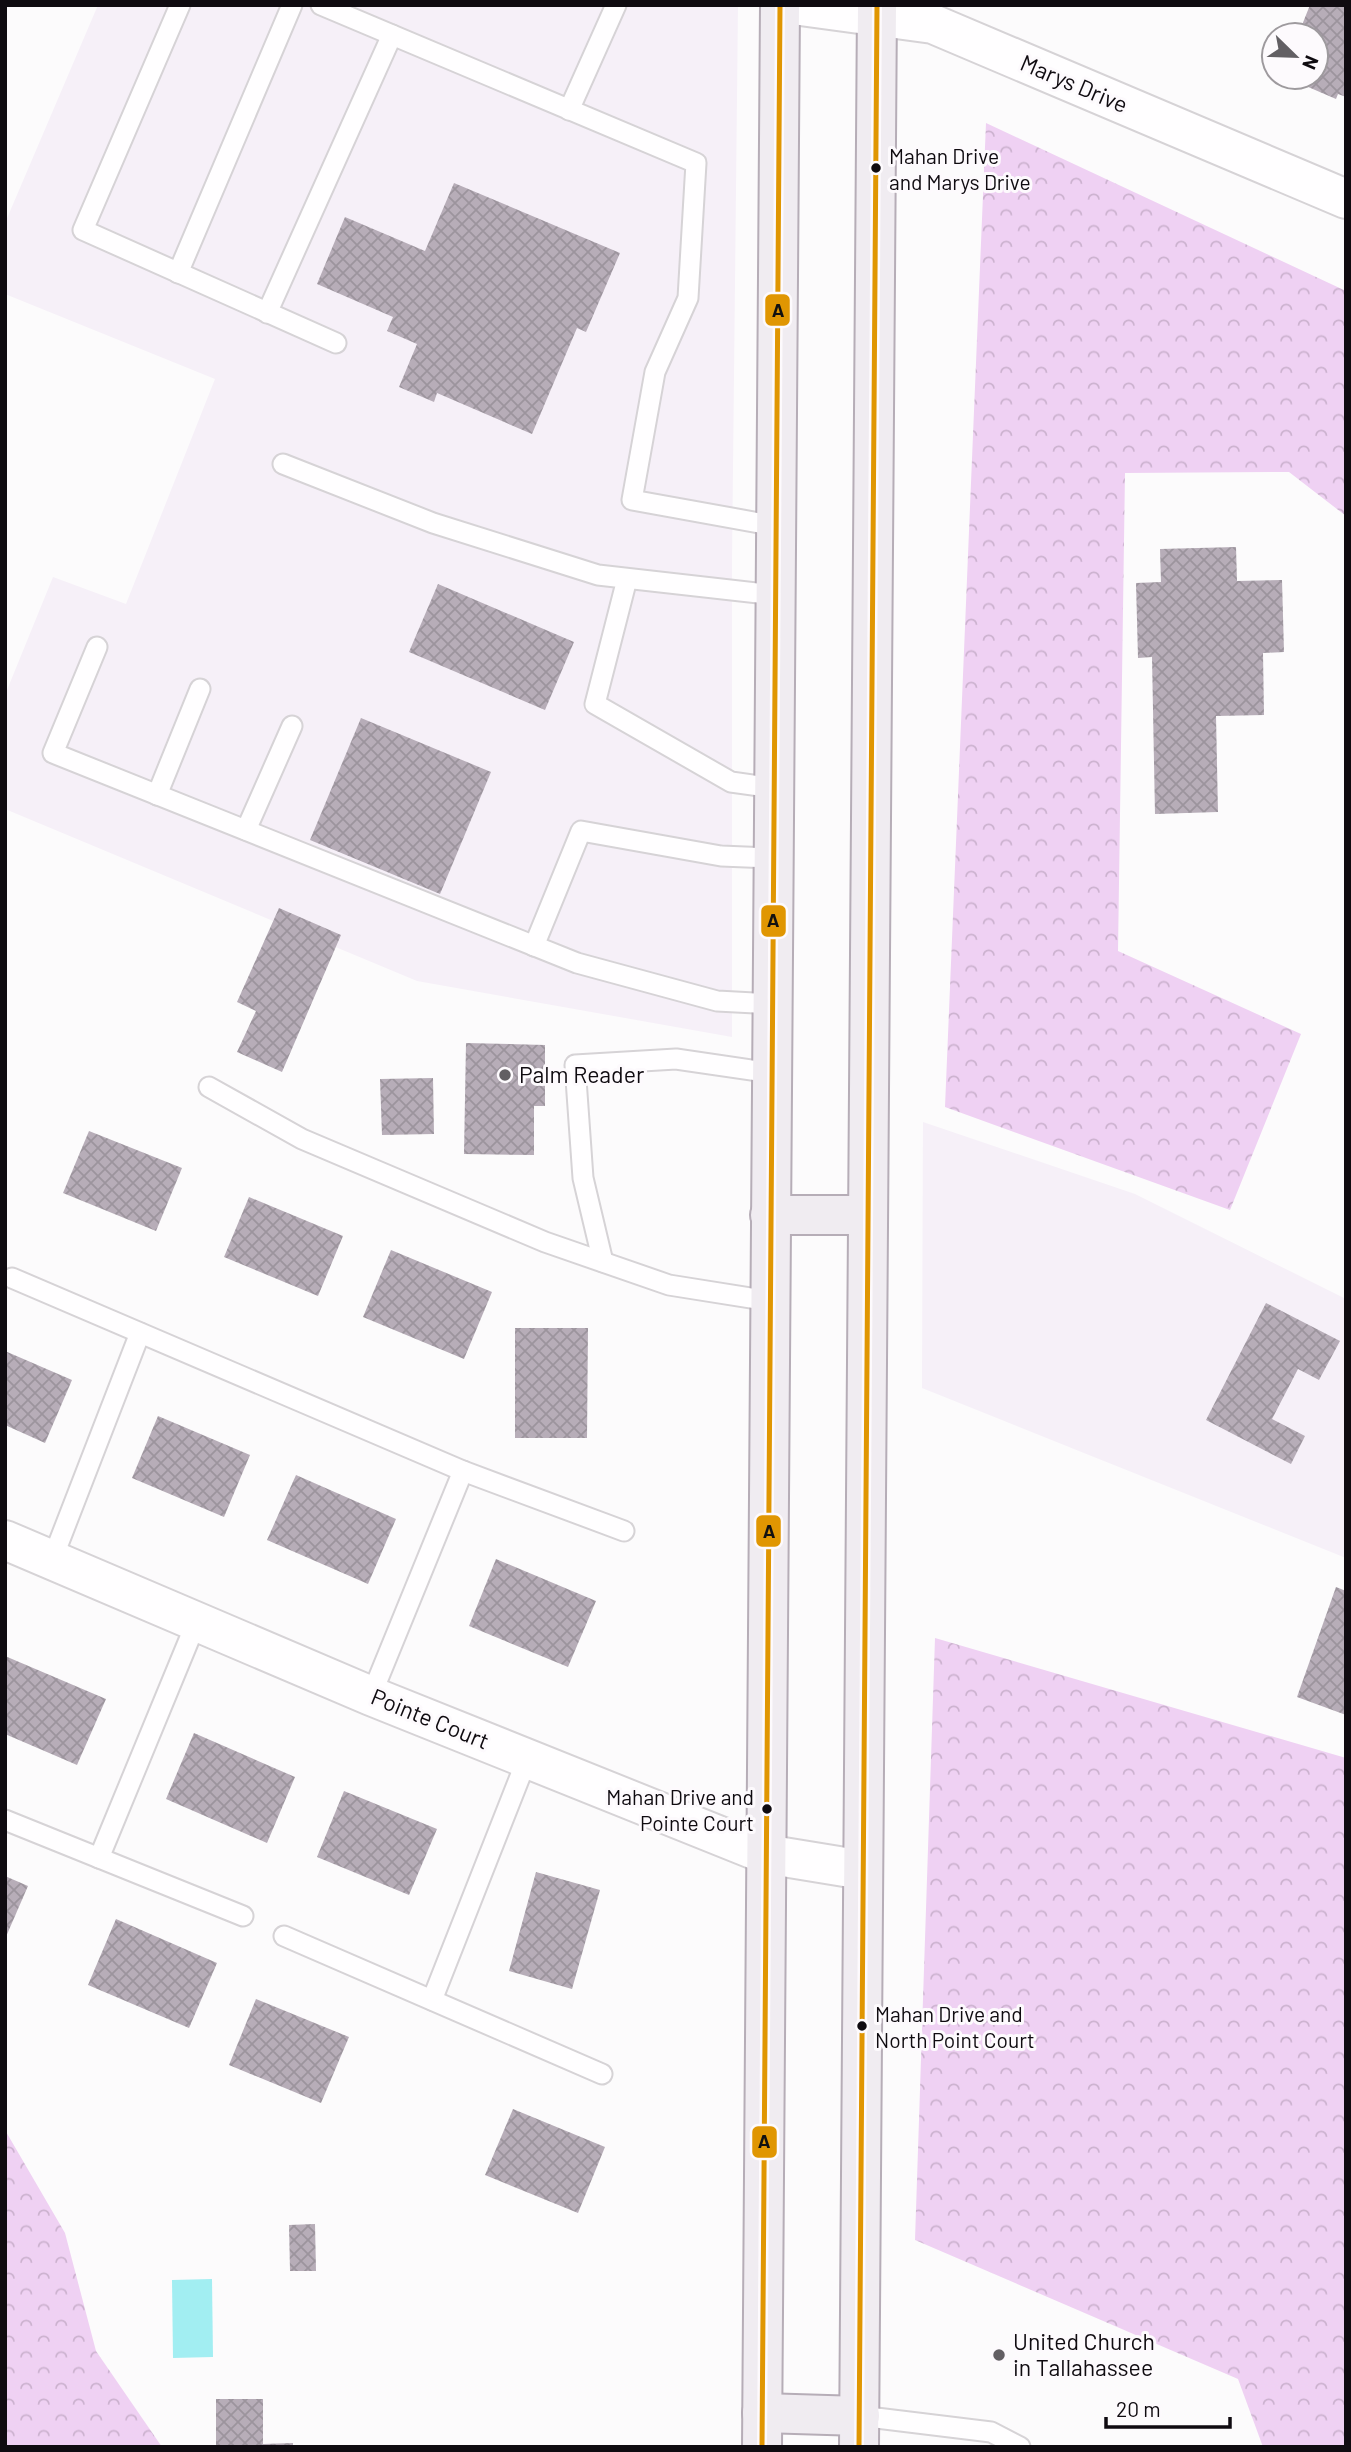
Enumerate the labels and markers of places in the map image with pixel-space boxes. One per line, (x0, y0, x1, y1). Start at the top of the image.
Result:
place label: Mahan Drive and Marys Drive (889, 143, 1031, 194)
marker: Mahan Drive and Marys Drive (869, 161, 883, 175)
place label: Palm Reader (519, 1060, 645, 1088)
marker: Palm Reader (497, 1067, 513, 1083)
place label: Mahan Drive and Pointe Court (606, 1784, 754, 1835)
marker: Mahan Drive and Pointe Court (760, 1802, 774, 1816)
place label: Mahan Drive and North Point Court (875, 2001, 1035, 2052)
marker: Mahan Drive and North Point Court (855, 2019, 869, 2033)
place label: United Church in Tallahassee (1013, 2327, 1155, 2381)
marker: United Church in Tallahassee (991, 2347, 1007, 2363)

